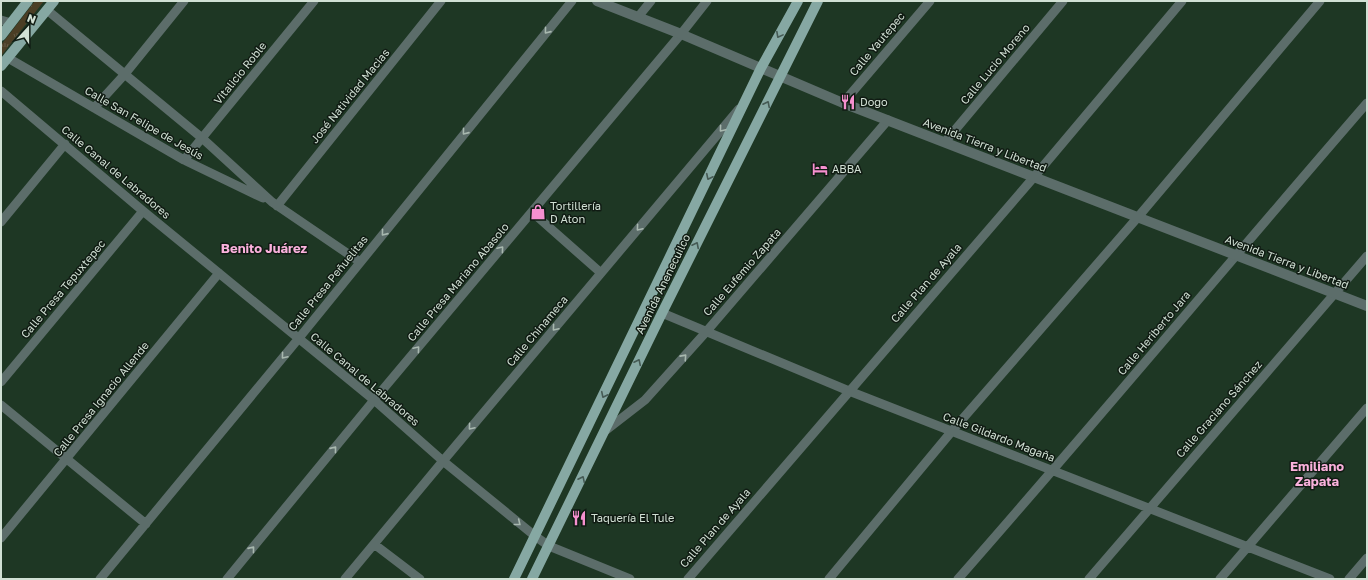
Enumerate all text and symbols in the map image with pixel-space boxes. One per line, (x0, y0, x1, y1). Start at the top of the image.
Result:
north arrow (8, 8, 48, 48)
street label: Calle Yautepec (846, 9, 907, 78)
text: N (26, 11, 38, 26)
street label: Calle Lucio Moreno (957, 21, 1032, 106)
one-way arrow (545, 27, 552, 34)
one-way arrow (776, 31, 784, 39)
street label: Vitalicio Roble (211, 39, 269, 106)
street label: José Natividad Macias (308, 46, 392, 146)
street label: Calle San Felipe de Jesús (83, 83, 206, 162)
restaurant icon: Dogo (839, 93, 857, 111)
place label: Dogo (860, 95, 888, 108)
one-way arrow (762, 101, 769, 108)
street label: Avenida Tierra y Libertad (922, 115, 1049, 174)
street label: Calle Canal de Labradores (59, 122, 174, 221)
one-way arrow (720, 124, 727, 131)
one-way arrow (463, 128, 470, 135)
hotel icon: ABBA (811, 160, 829, 178)
place label: ABBA (832, 162, 862, 175)
one-way arrow (707, 173, 714, 180)
place label: Tortillería D Aton (550, 199, 601, 225)
shop icon: Tortillería D Aton (529, 203, 547, 221)
street label: Calle Presa Mariano Abasolo (404, 220, 511, 343)
one-way arrow (636, 224, 643, 231)
street label: Calle Eufemio Zapata (700, 225, 783, 318)
one-way arrow (381, 229, 388, 236)
street label: Avenida Anenecuilco (633, 231, 693, 336)
street label: Calle Presa Peñuelitas (285, 232, 370, 333)
street label: Avenida Tierra y Libertad (1224, 232, 1351, 291)
street label: Calle Presa Tepuxtepec (18, 237, 107, 340)
district label: Benito Juárez (221, 240, 308, 256)
street label: Calle Plan de Ayala (888, 240, 964, 325)
one-way arrow (691, 242, 699, 249)
one-way arrow (497, 246, 504, 254)
street label: Calle Heriberto Jara (1115, 288, 1193, 377)
street label: Calle Chinameca (503, 293, 570, 369)
one-way arrow (552, 323, 559, 330)
street label: Calle Canal de Labradores (308, 329, 423, 428)
street label: Calle Presa Ignacio Allende (50, 339, 151, 459)
one-way arrow (413, 346, 420, 353)
one-way arrow (282, 351, 289, 359)
one-way arrow (679, 354, 687, 362)
street label: Calle Graciano Sánchez (1173, 357, 1264, 460)
one-way arrow (633, 358, 641, 366)
one-way arrow (601, 391, 609, 398)
street label: Calle Gildardo Magaña (941, 409, 1057, 464)
one-way arrow (469, 422, 476, 430)
one-way arrow (330, 446, 337, 453)
district label: Emiliano Zapata (1290, 458, 1344, 489)
one-way arrow (577, 475, 584, 483)
street label: Calle Plan de Ayala (677, 485, 753, 570)
restaurant icon: Taquería El Tule (570, 509, 588, 527)
place label: Taquería El Tule (591, 511, 674, 524)
one-way arrow (514, 518, 521, 525)
one-way arrow (247, 546, 254, 553)

